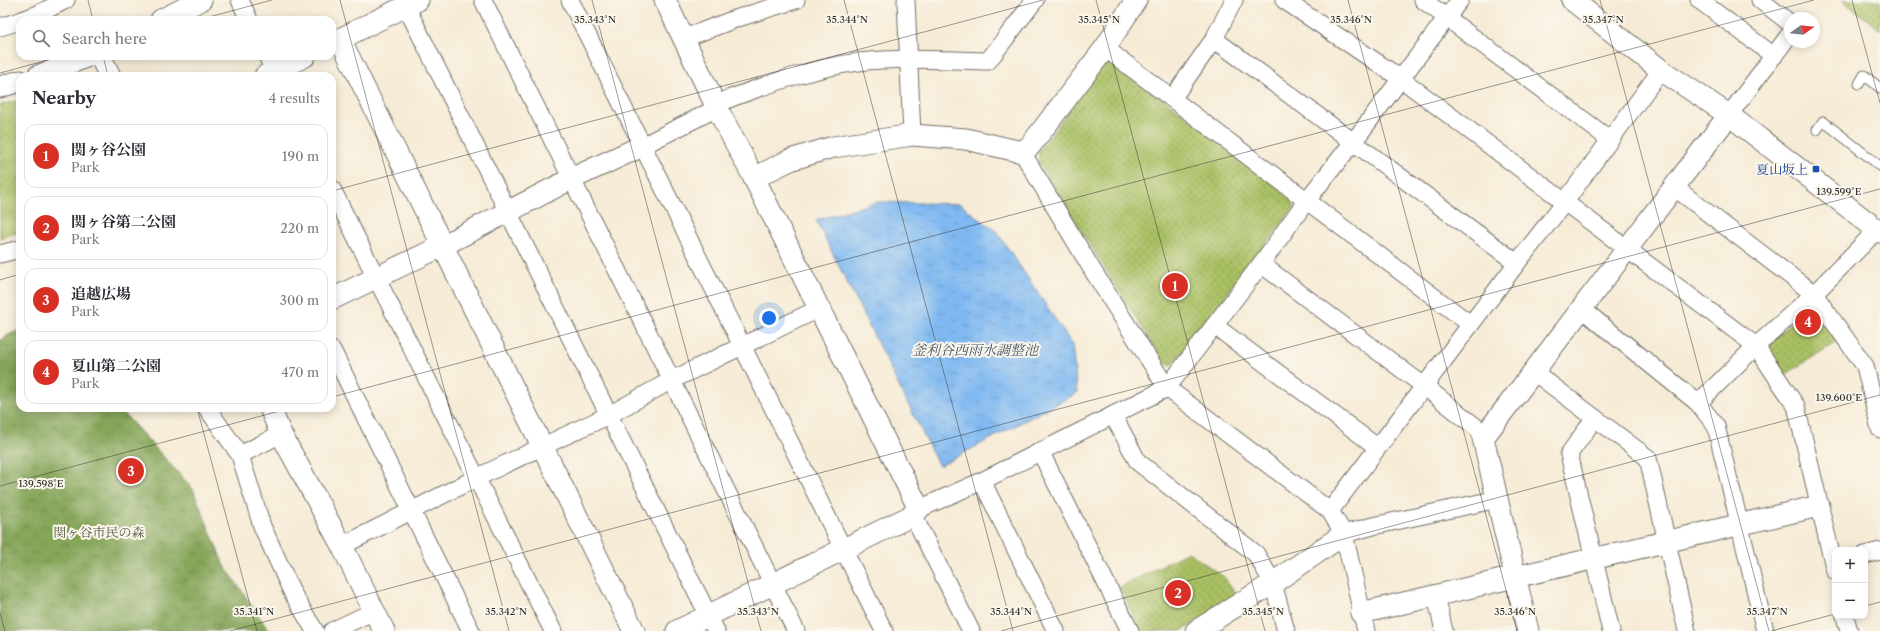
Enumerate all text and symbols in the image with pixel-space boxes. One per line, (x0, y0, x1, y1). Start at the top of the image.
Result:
north arrow (1784, 12, 1820, 48)
text: 35.343°N (574, 13, 616, 26)
text: 35.344°N (826, 13, 868, 26)
text: 35.345°N (1078, 13, 1120, 26)
text: 35.346°N (1330, 13, 1372, 26)
text: 35.347°N (1582, 13, 1624, 26)
search box (16, 16, 336, 60)
icon: search (30, 27, 52, 49)
text: Search here (62, 29, 147, 48)
text: Nearby (32, 88, 96, 108)
text: 4 results (269, 90, 320, 106)
text: 関ヶ谷公園 (71, 140, 146, 159)
text: 1 (43, 148, 49, 164)
text: 190 m (282, 148, 319, 164)
text: Park (71, 159, 99, 175)
place label: 夏山坂上 (1756, 161, 1808, 177)
marker: 夏山坂上 (1811, 164, 1821, 174)
text: 139.599°E (1816, 185, 1862, 198)
text: 関ヶ谷第二公園 (71, 212, 176, 231)
text: 2 (42, 220, 50, 236)
text: 220 m (280, 220, 319, 236)
text: Park (71, 231, 99, 247)
pin: 1 (1162, 271, 1188, 301)
text: 追越広場 (71, 284, 131, 303)
text: 3 (42, 292, 50, 308)
text: 300 m (280, 292, 319, 308)
text: Park (71, 303, 99, 319)
pin: 4 (1795, 307, 1821, 337)
your location (759, 308, 779, 328)
water label: 釜利谷西雨水調整池 (912, 341, 1040, 359)
text: 夏山第二公園 (71, 356, 161, 375)
text: 4 (42, 364, 50, 380)
text: 470 m (281, 364, 319, 380)
text: Park (71, 375, 99, 391)
text: 139.600°E (1816, 391, 1862, 404)
pin: 3 (118, 456, 144, 486)
text: 139.598°E (18, 477, 64, 490)
park label: 関ヶ谷市民の森 (53, 524, 145, 540)
map controls (1832, 547, 1868, 619)
button: + (1832, 547, 1868, 583)
pin: 2 (1165, 578, 1191, 608)
button: − (1832, 583, 1868, 619)
text: 35.341°N (234, 605, 274, 618)
text: 35.342°N (485, 605, 527, 618)
text: 35.343°N (737, 605, 779, 618)
text: 35.344°N (990, 605, 1032, 618)
text: 35.345°N (1242, 605, 1284, 618)
text: 35.346°N (1494, 605, 1536, 618)
text: 35.347°N (1746, 605, 1788, 618)

